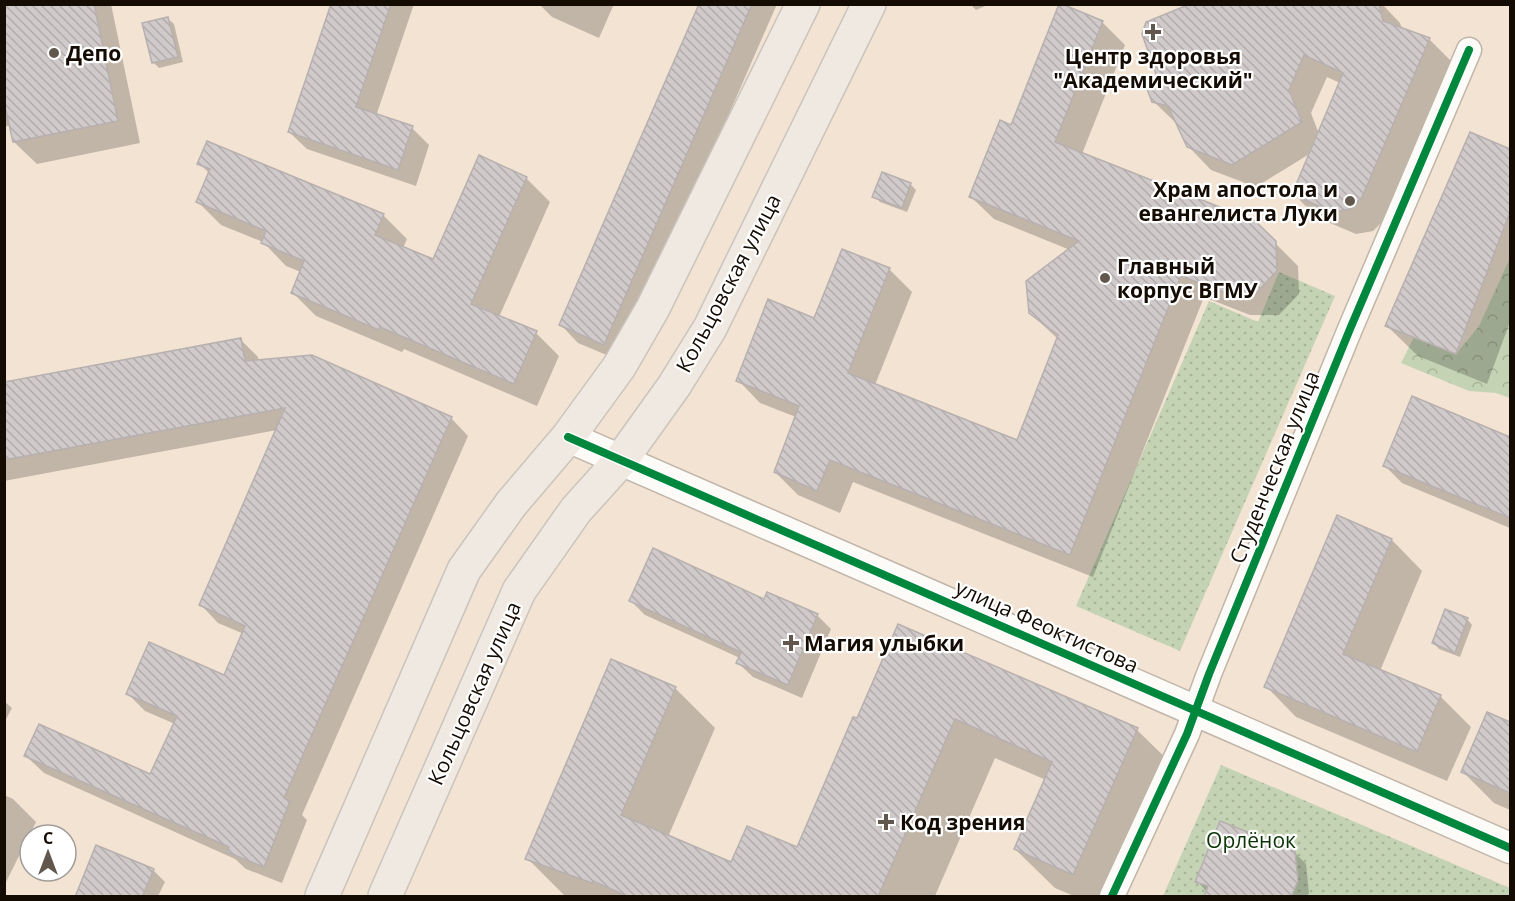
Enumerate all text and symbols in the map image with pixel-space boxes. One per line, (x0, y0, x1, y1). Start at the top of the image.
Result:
marker: Центр здоровья "Академический" (1144, 23, 1162, 41)
place label: Депо (66, 39, 121, 67)
place label: Центр здоровья "Академический" (1053, 42, 1253, 94)
marker: Депо (47, 46, 61, 60)
place label: Храм апостола и евангелиста Луки (1138, 175, 1338, 227)
street label: Кольцовская улица (669, 189, 787, 377)
marker: Храм апостола и евангелиста Луки (1343, 194, 1357, 208)
place label: Главный корпус ВГМУ (1117, 252, 1258, 304)
marker: Главный корпус ВГМУ (1098, 271, 1112, 285)
street label: Студенческая улица (1222, 366, 1326, 568)
street label: улица Феоктистова (951, 573, 1143, 679)
street label: Кольцовская улица (421, 597, 527, 789)
place label: Магия улыбки (804, 629, 964, 657)
marker: Магия улыбки (782, 634, 800, 652)
place label: Код зрения (900, 808, 1025, 836)
marker: Код зрения (877, 813, 895, 831)
north arrow (18, 823, 78, 883)
park label: Орлёнок (1206, 826, 1296, 854)
text: С (43, 827, 53, 849)

